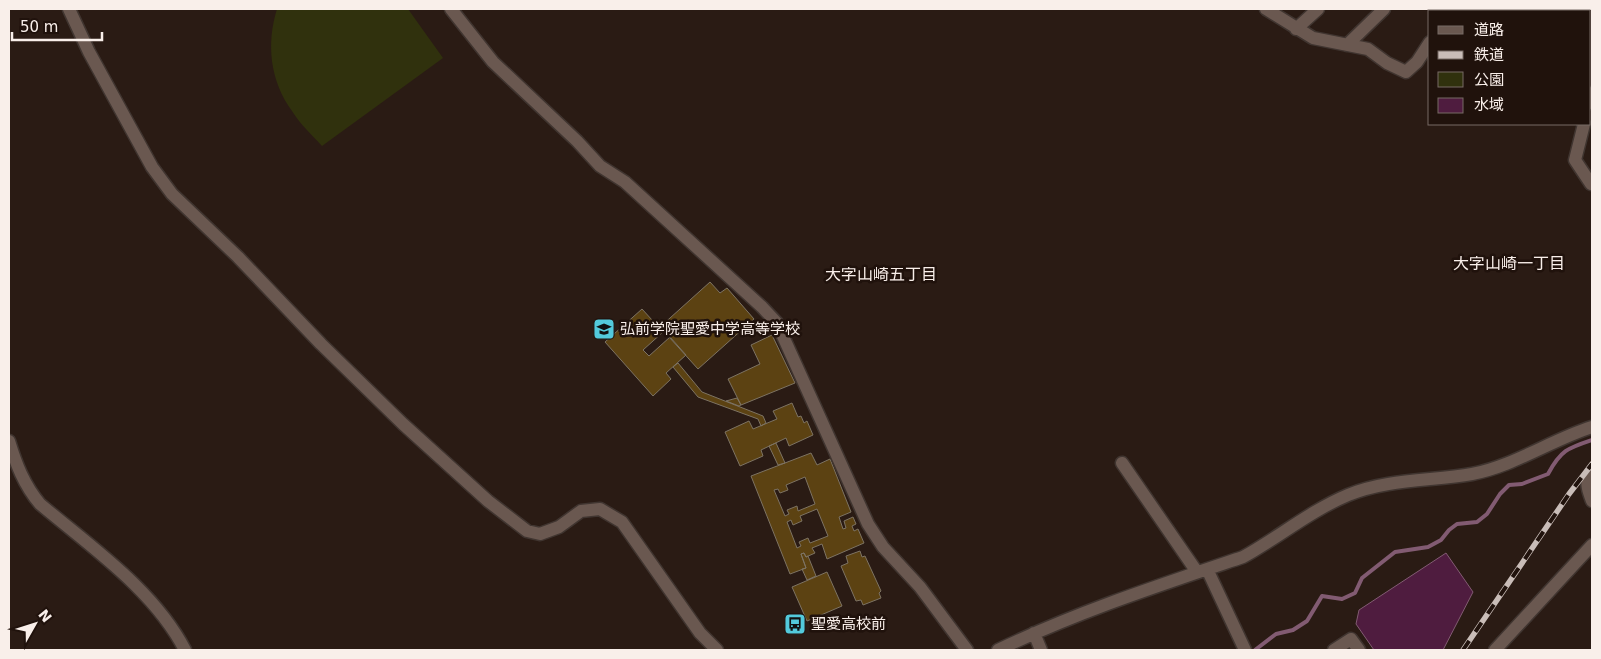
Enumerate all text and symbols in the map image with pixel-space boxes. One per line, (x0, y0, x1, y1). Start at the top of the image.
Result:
scale bar (12, 10, 102, 42)
legend (1428, 10, 1591, 125)
text: 50 m (20, 18, 58, 36)
text: 道路 (1474, 21, 1504, 39)
text: 鉄道 (1474, 46, 1504, 64)
text: 公園 (1474, 71, 1504, 89)
text: 水域 (1474, 96, 1504, 114)
district label: 大字山崎一丁目 (1453, 254, 1565, 273)
district label: 大字山崎五丁目 (825, 265, 937, 284)
school or university icon: 弘前学院聖愛中学高等学校 (592, 317, 616, 341)
place label: 弘前学院聖愛中学高等学校 (620, 320, 800, 338)
north arrow (10, 599, 60, 649)
text: N (35, 606, 55, 625)
bus stop icon: 聖愛高校前 (783, 612, 807, 636)
place label: 聖愛高校前 (811, 615, 886, 633)

